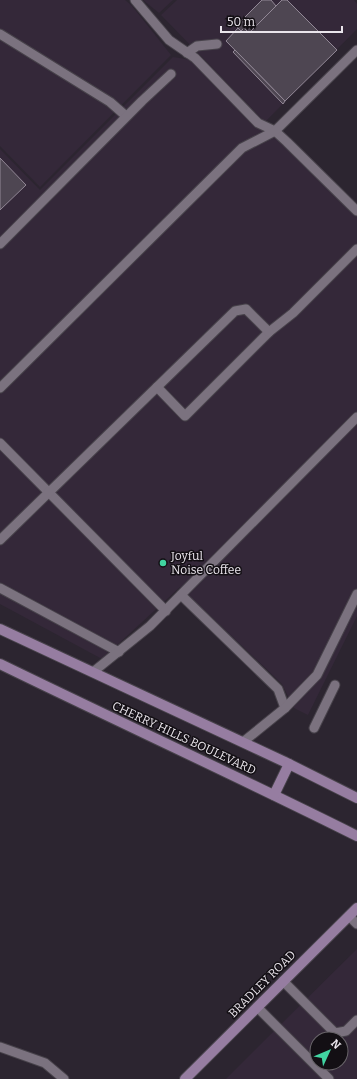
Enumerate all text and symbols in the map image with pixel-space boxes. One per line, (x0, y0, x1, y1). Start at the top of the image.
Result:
scale bar (221, 8, 342, 34)
text: 50 m (227, 15, 256, 29)
place label: Joyful Noise Coffee (170, 549, 241, 577)
marker: Joyful Noise Coffee (158, 558, 168, 568)
street label: CHERRY HILLS BOULEVARD (110, 698, 258, 778)
street label: BRADLEY ROAD (226, 948, 298, 1020)
north arrow (309, 1031, 349, 1071)
text: N (328, 1037, 344, 1052)

